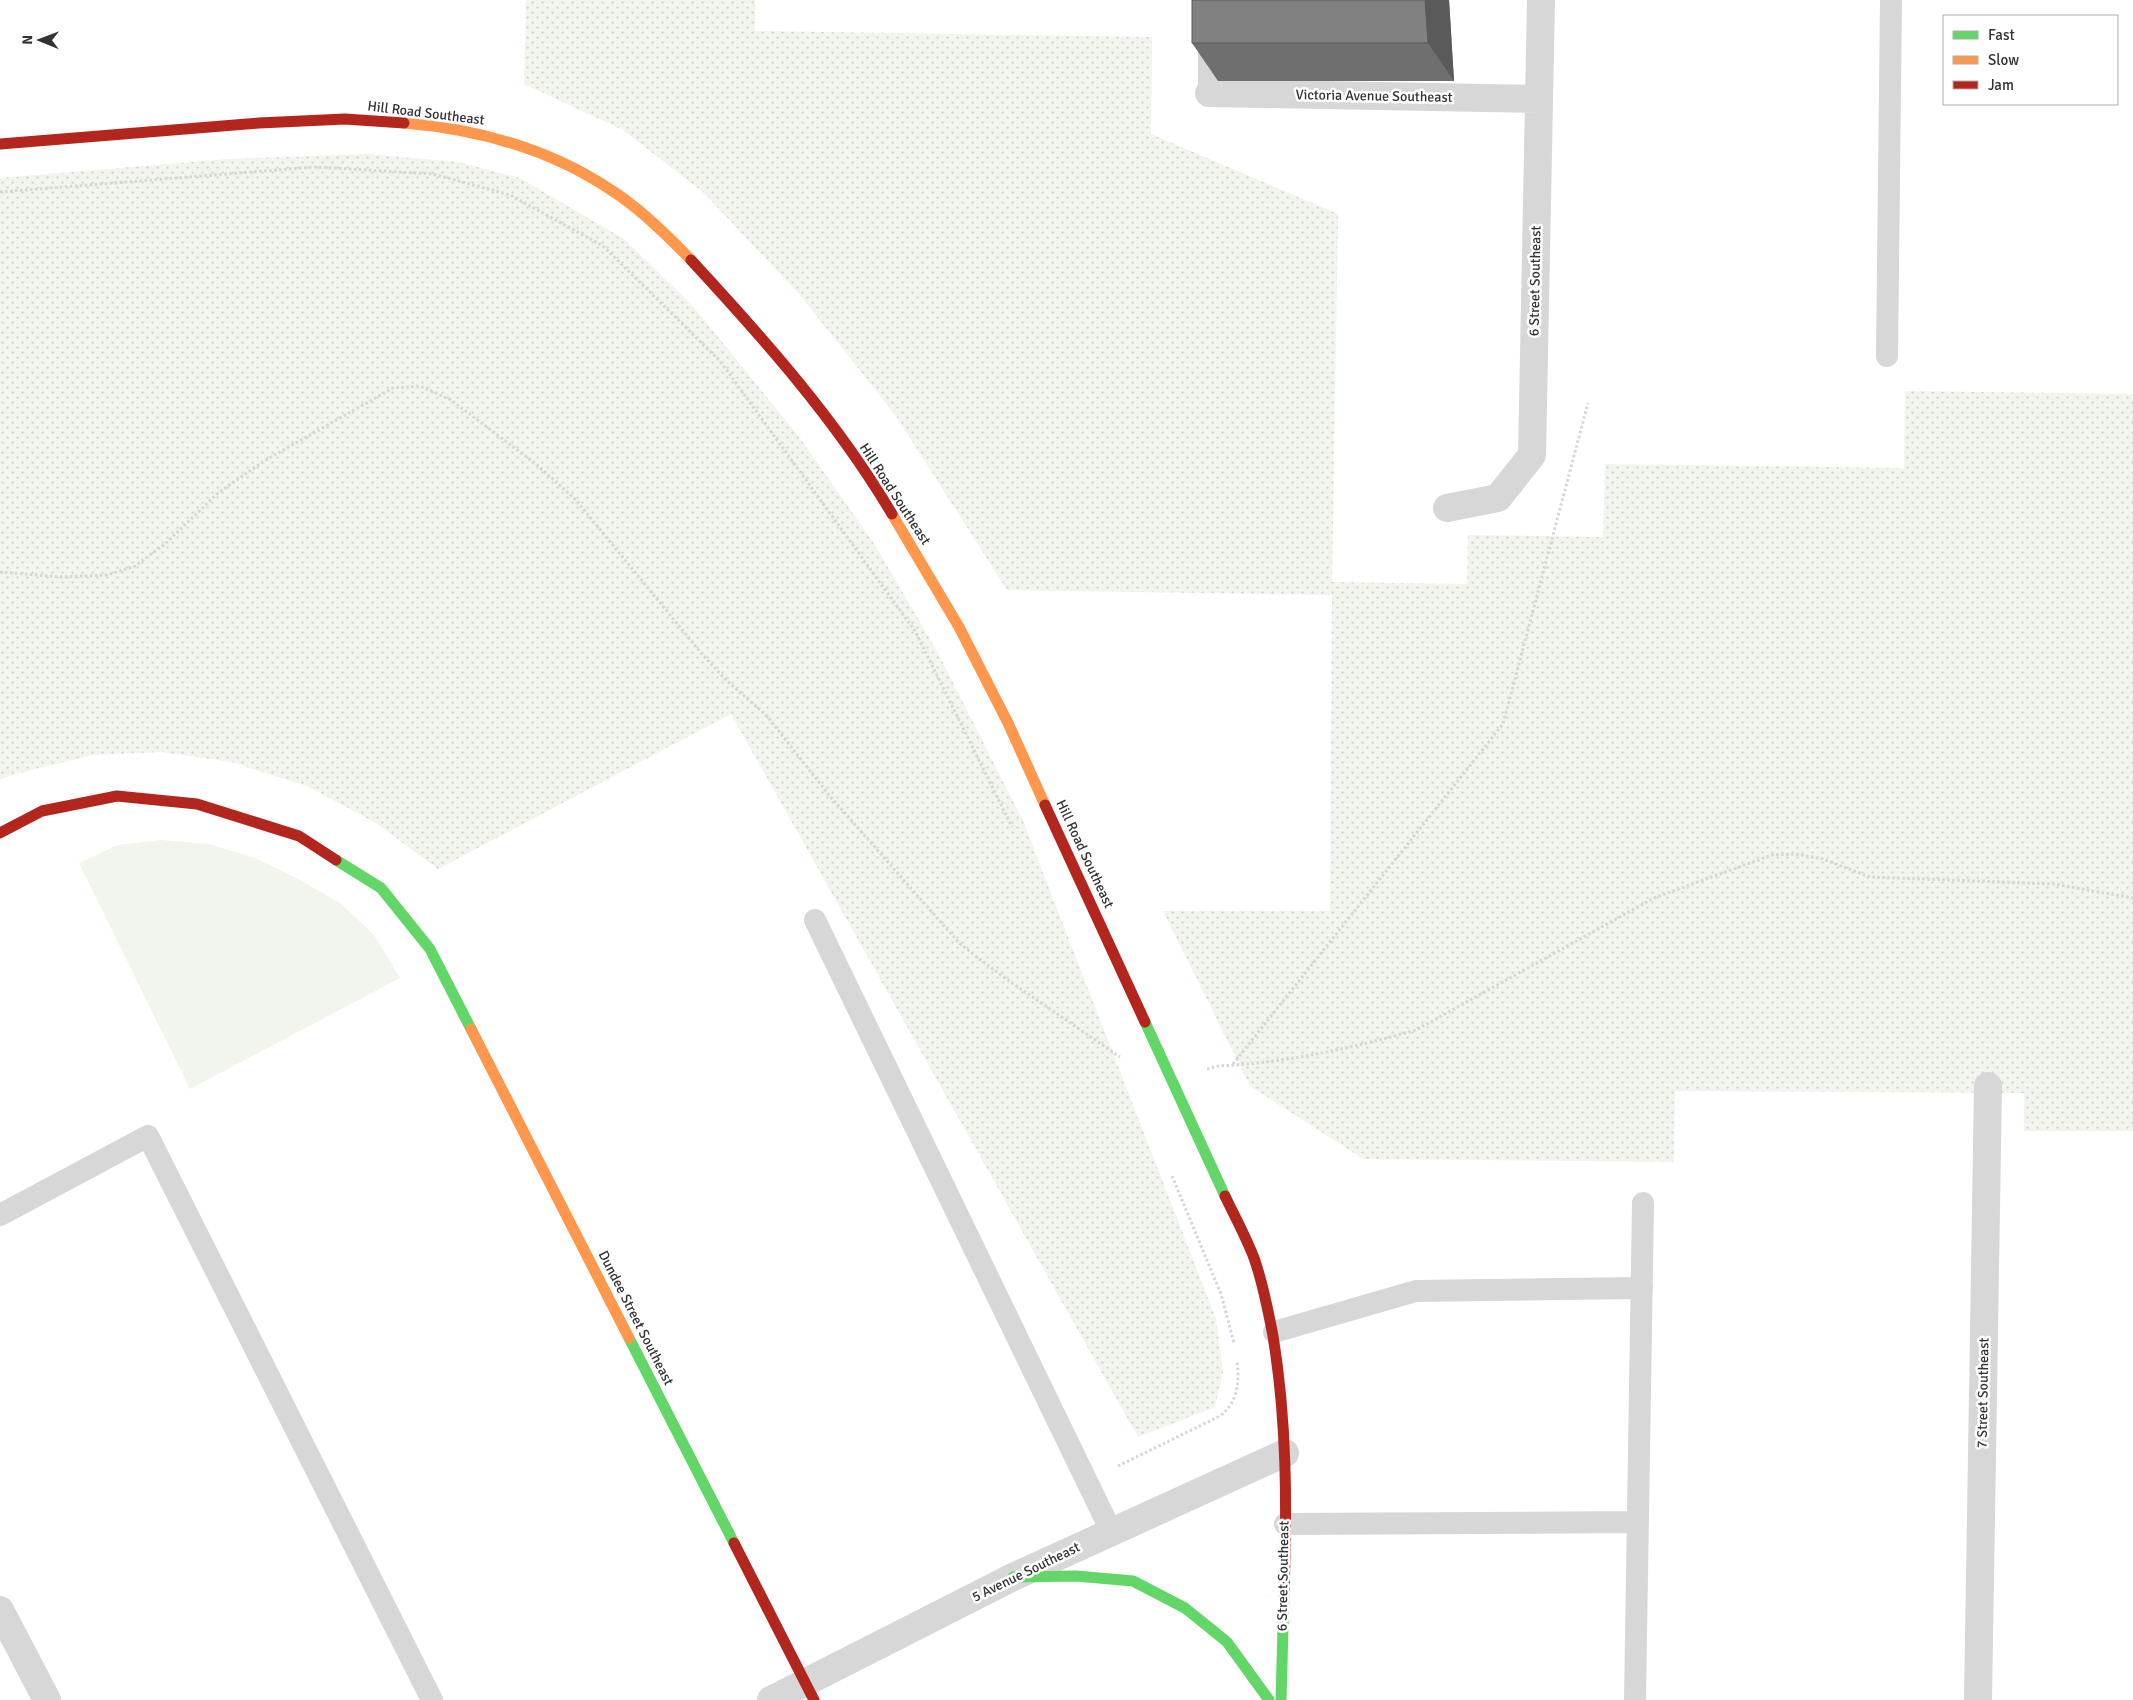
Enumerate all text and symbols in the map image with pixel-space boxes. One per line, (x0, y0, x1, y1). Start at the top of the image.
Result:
north arrow (15, 15, 65, 65)
legend (1943, 15, 2118, 105)
text: Fast (1988, 26, 2015, 44)
text: N (19, 35, 36, 45)
text: Slow (1988, 51, 2019, 69)
text: Jam (1988, 76, 2014, 94)
street label: Victoria Avenue Southeast (1295, 86, 1453, 106)
street label: Hill Road Southeast (366, 97, 486, 129)
street label: 6 Street Southeast (1526, 225, 1544, 336)
street label: Hill Road Southeast (856, 440, 934, 548)
street label: Hill Road Southeast (1052, 797, 1118, 911)
street label: Dundee Street Southeast (595, 1248, 677, 1388)
street label: 7 Street Southeast (1974, 1337, 1992, 1448)
street label: 6 Street Southeast (1274, 1520, 1292, 1631)
street label: 5 Avenue Southeast (969, 1538, 1083, 1605)

